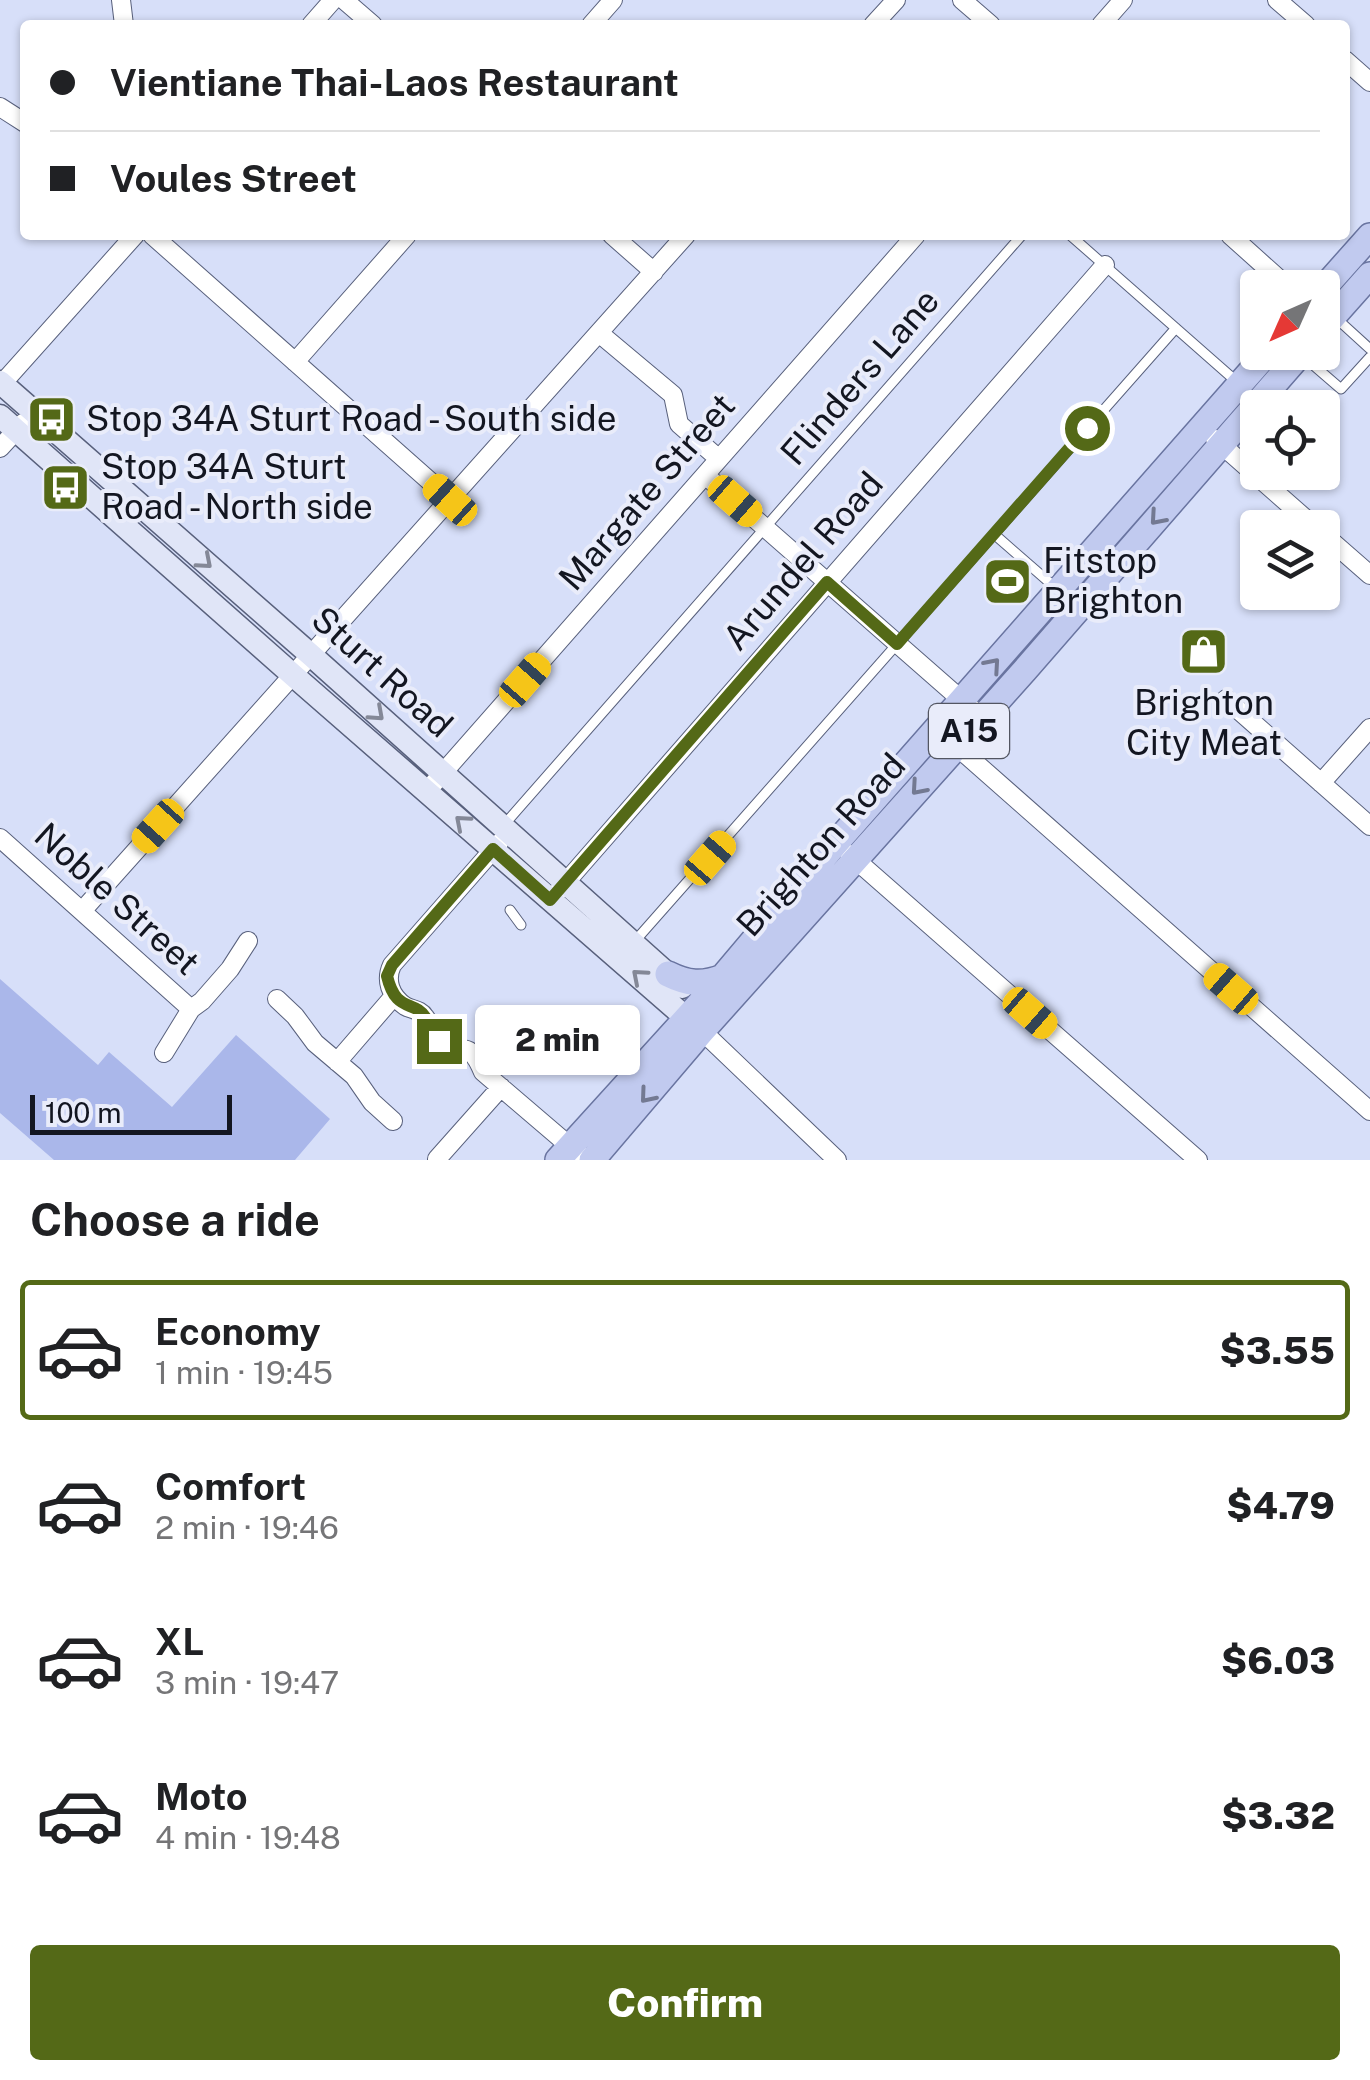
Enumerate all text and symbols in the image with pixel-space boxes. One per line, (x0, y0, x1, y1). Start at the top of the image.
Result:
text: Vientiane Thai-Laos Restaurant (110, 60, 679, 105)
text: Voules Street (110, 156, 357, 201)
north arrow (1240, 270, 1340, 370)
map controls (1240, 270, 1340, 610)
street label: Flinders Lane (772, 280, 947, 473)
street label: Margate Street (550, 385, 743, 598)
button: locate (1240, 390, 1340, 490)
bus stop icon: Stop 34A Sturt Road - South side (25, 393, 77, 445)
place label: Stop 34A Sturt Road - South side (86, 398, 617, 439)
route start (1065, 406, 1110, 451)
place label: Stop 34A Sturt Road - North side (101, 446, 373, 527)
bus stop icon: Stop 34A Sturt Road - North side (40, 461, 92, 513)
street label: Arundel Road (714, 463, 891, 658)
car (418, 469, 482, 531)
car (703, 470, 767, 532)
one-way arrow (1150, 506, 1168, 525)
button: layers (1240, 510, 1340, 610)
place label: Fitstop Brighton (1043, 540, 1183, 621)
one-way arrow (193, 550, 212, 568)
sports icon: Fitstop Brighton (982, 555, 1034, 607)
street label: Sturt Road (304, 598, 461, 745)
shop icon: Brighton City Meat (1178, 625, 1230, 677)
car (494, 648, 556, 712)
one-way arrow (981, 658, 999, 677)
place label: Brighton City Meat (1126, 682, 1282, 763)
one-way arrow (366, 703, 384, 721)
road number: A15 (929, 704, 1009, 758)
street label: Brighton Road (728, 745, 913, 944)
one-way arrow (912, 776, 930, 795)
car (127, 794, 189, 858)
street label: Noble Street (27, 814, 208, 983)
one-way arrow (455, 816, 474, 834)
car (679, 826, 741, 890)
car (1199, 958, 1263, 1020)
one-way arrow (632, 970, 650, 988)
car (998, 982, 1062, 1044)
callout: 2 min (474, 1006, 639, 1076)
route end (417, 1019, 462, 1064)
text: 2 min (515, 1021, 600, 1058)
one-way arrow (641, 1084, 659, 1102)
scale bar (30, 1090, 232, 1134)
text: 100 m (45, 1096, 122, 1129)
text: Choose a ride (30, 1193, 320, 1246)
icon: car (35, 1305, 125, 1395)
text: Economy (155, 1309, 321, 1354)
text: $3.55 (1219, 1328, 1335, 1373)
text: 1 min · 19:45 (155, 1354, 333, 1391)
icon: car (35, 1460, 125, 1550)
text: Comfort (155, 1464, 306, 1509)
text: $4.79 (1226, 1483, 1335, 1528)
text: 2 min · 19:46 (155, 1509, 339, 1546)
icon: car (35, 1615, 125, 1705)
text: XL (155, 1619, 204, 1664)
text: $6.03 (1221, 1638, 1335, 1683)
text: 3 min · 19:47 (155, 1664, 339, 1701)
icon: car (35, 1770, 125, 1860)
text: Moto (155, 1774, 248, 1819)
text: $3.32 (1221, 1793, 1335, 1838)
text: 4 min · 19:48 (155, 1819, 341, 1856)
button: Confirm (30, 1945, 1340, 2060)

